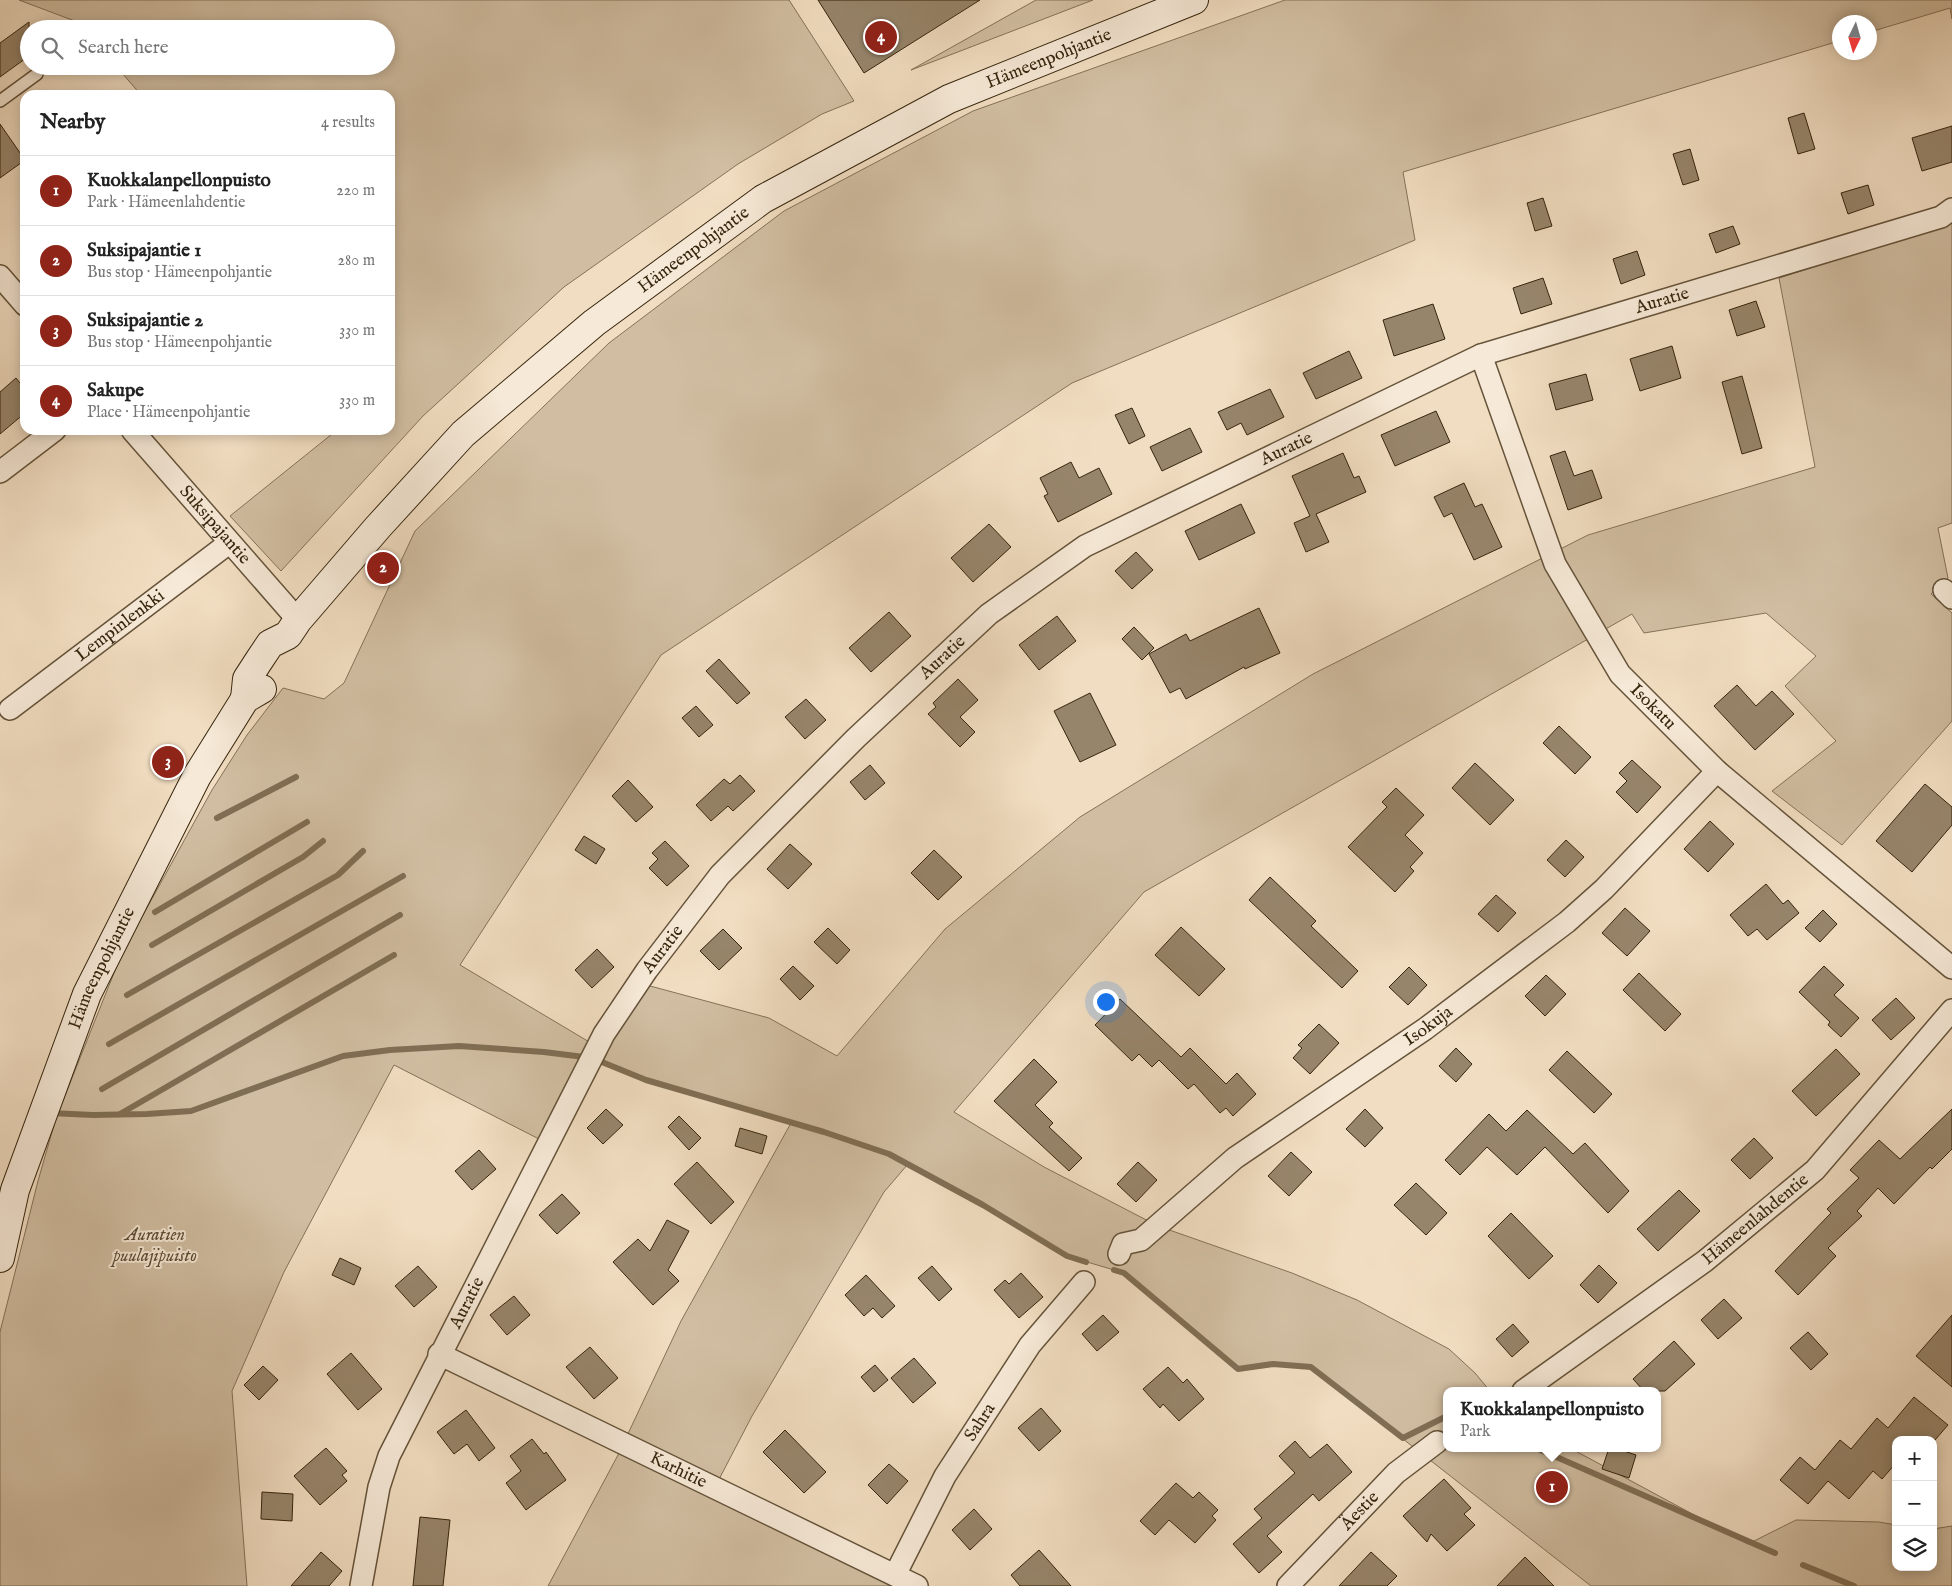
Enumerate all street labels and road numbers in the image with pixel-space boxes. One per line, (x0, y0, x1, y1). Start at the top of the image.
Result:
street label: Hämeenpohjantie (983, 23, 1115, 94)
street label: Hämeenpohjantie (633, 201, 754, 299)
street label: Auratie (1631, 282, 1692, 320)
street label: Auratie (1256, 426, 1316, 472)
street label: Suksipajantie (174, 481, 256, 569)
street label: Lempinlenkki (71, 584, 169, 667)
street label: Auratie (914, 630, 970, 685)
street label: Isokatu (1625, 679, 1681, 735)
street label: Hämeenpohjantie (63, 903, 141, 1033)
street label: Auratie (636, 920, 689, 979)
street label: Isokuja (1400, 1001, 1457, 1051)
street label: Hämeenlahdentie (1697, 1168, 1814, 1270)
street label: Auratie (444, 1273, 490, 1334)
street label: Sahra (959, 1399, 1001, 1446)
street label: Karhitie (646, 1446, 711, 1494)
street label: Äestie (1334, 1486, 1384, 1536)

